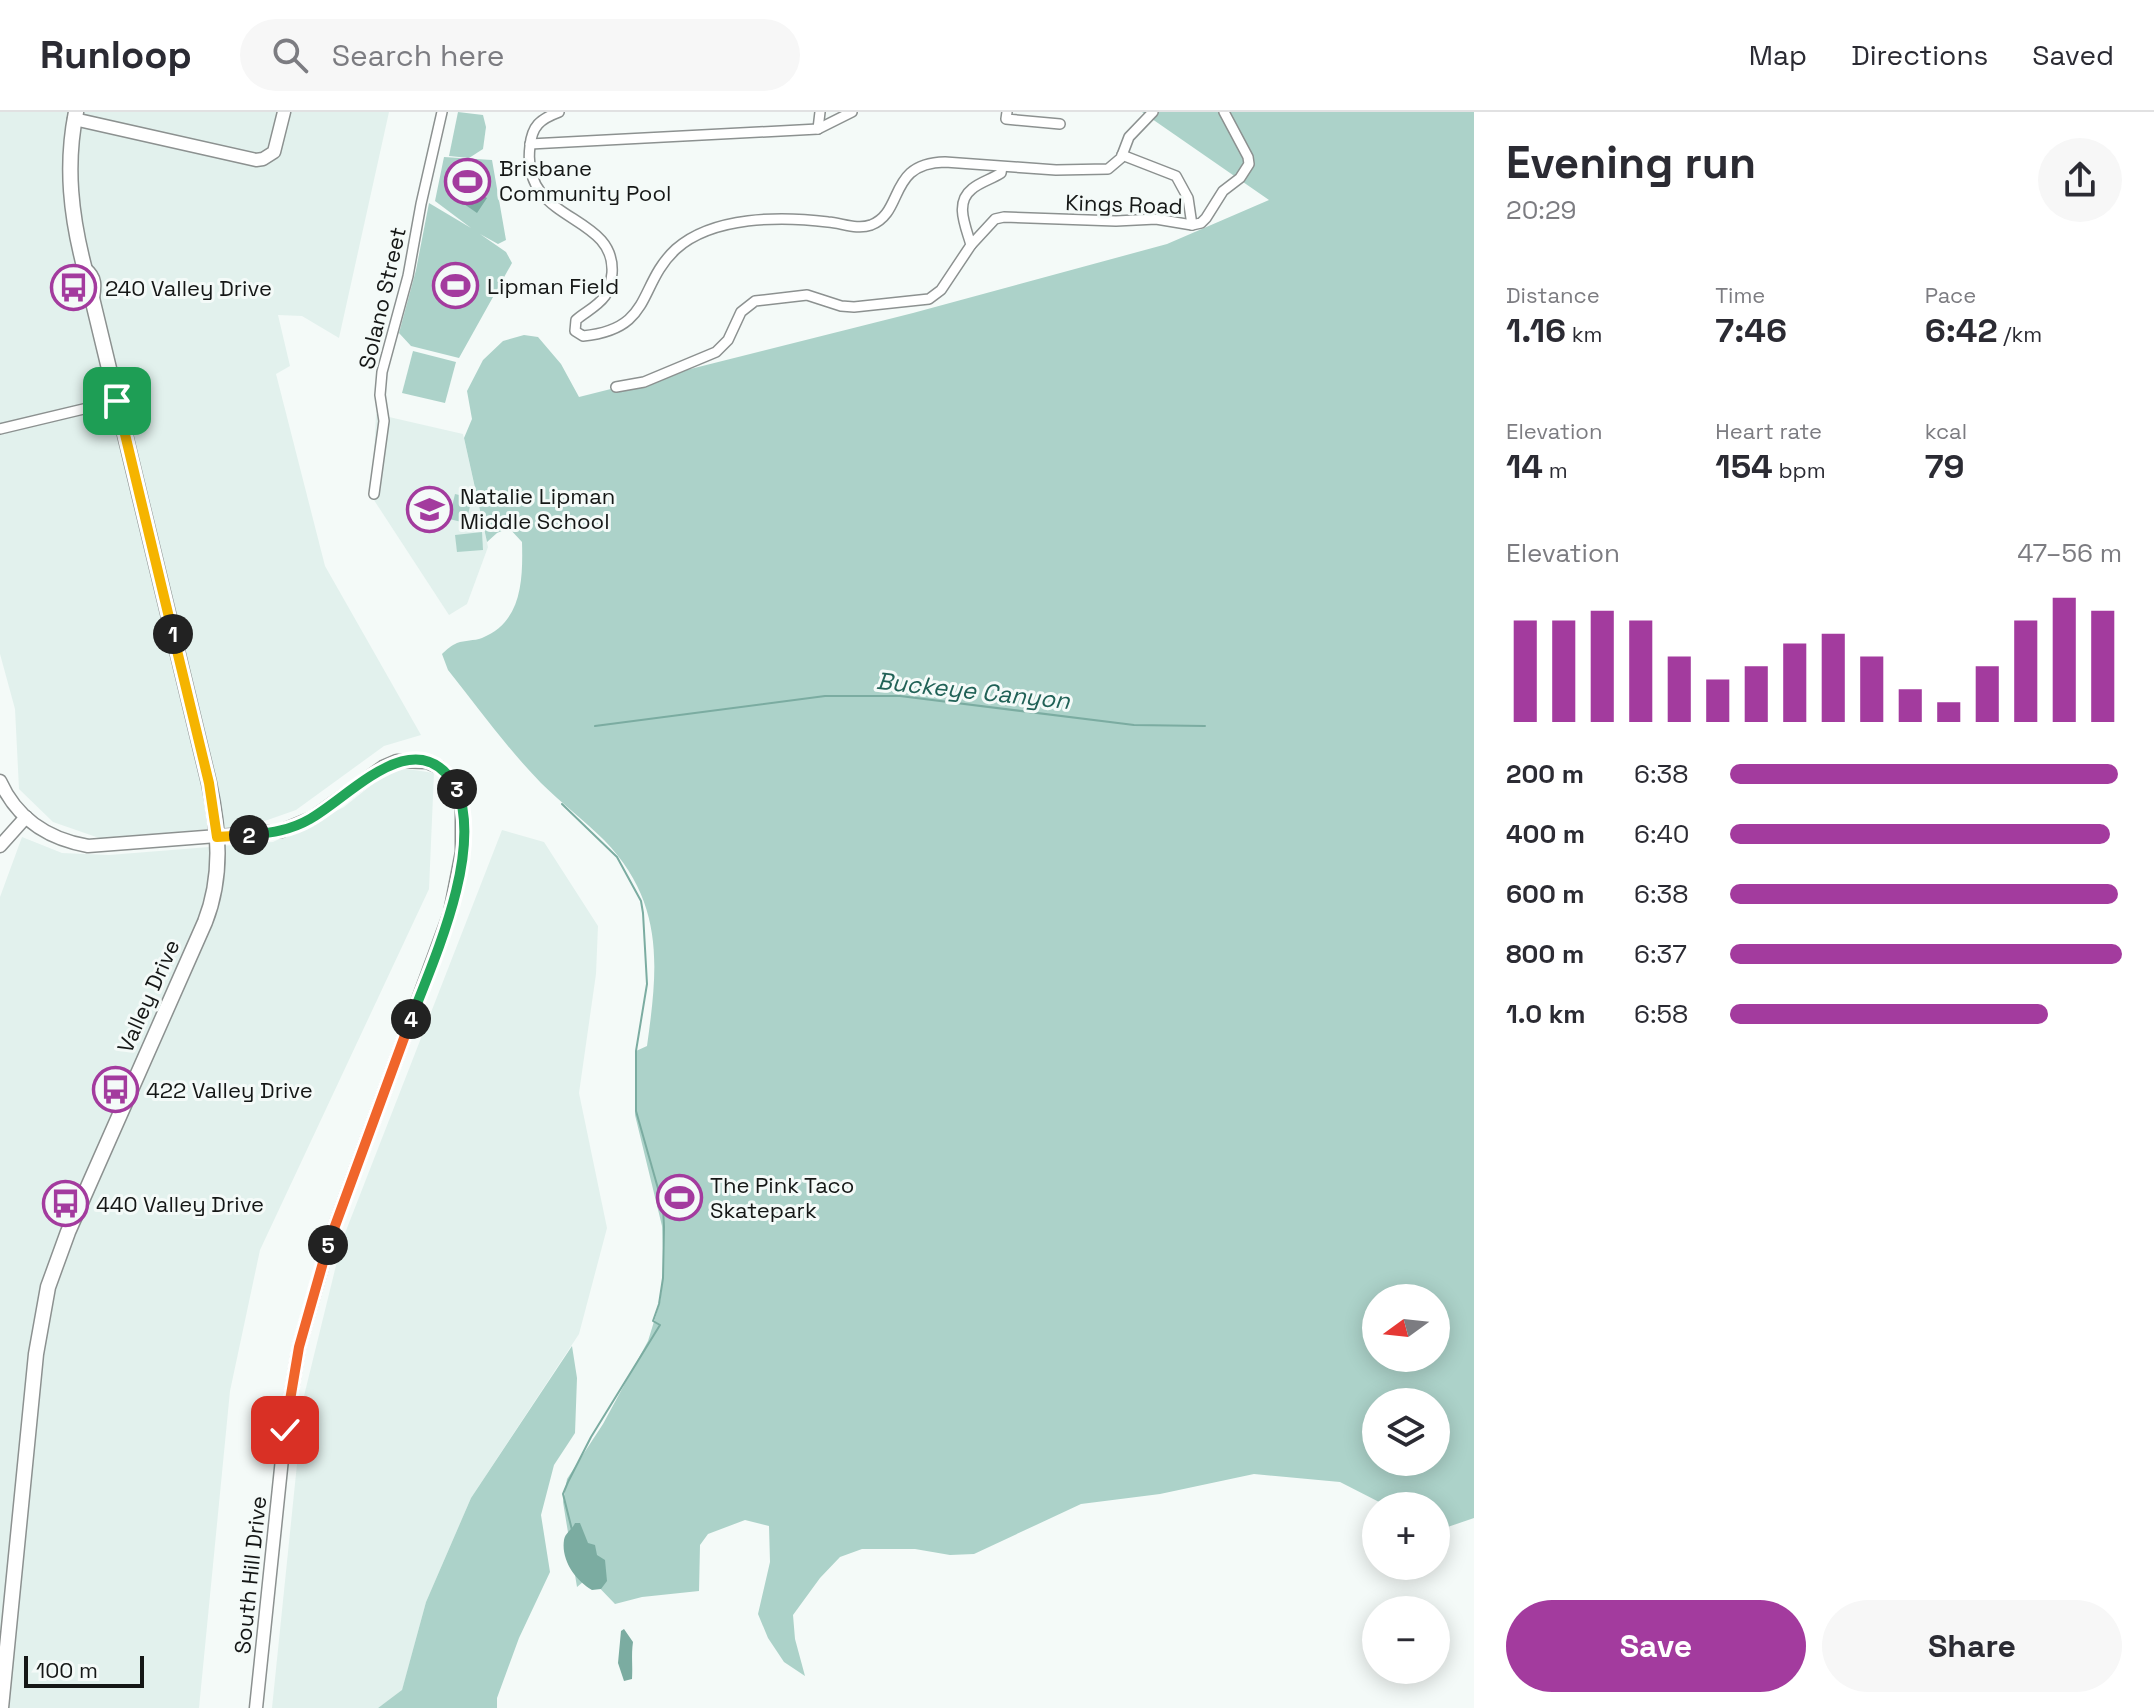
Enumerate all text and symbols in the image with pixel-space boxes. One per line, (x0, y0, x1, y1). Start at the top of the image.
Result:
search box (240, 19, 800, 91)
text: Runloop (40, 31, 192, 79)
icon: search (268, 33, 312, 77)
text: Search here (332, 36, 505, 75)
text: Map (1749, 37, 1807, 73)
text: Directions (1851, 37, 1988, 73)
text: Saved (2032, 37, 2114, 73)
text: Evening run (1506, 135, 1756, 191)
button: share (2038, 138, 2122, 222)
place label: Brisbane Community Pool (499, 154, 671, 207)
sports icon: Brisbane Community Pool (444, 157, 492, 205)
street label: Kings Road (1065, 188, 1183, 220)
text: 20:29 (1506, 193, 1576, 227)
street label: Solano Street (352, 224, 412, 372)
sports icon: Lipman Field (432, 262, 480, 310)
bus stop icon: 240 Valley Drive (50, 264, 98, 312)
place label: Lipman Field (487, 272, 619, 300)
place label: 240 Valley Drive (105, 274, 272, 302)
text: Distance (1506, 281, 1600, 309)
text: Time (1715, 281, 1765, 309)
text: Pace (1925, 281, 1976, 309)
text: 1.16 (1506, 309, 1566, 352)
text: 7:46 (1715, 309, 1787, 352)
text: 6:42 (1925, 309, 1998, 352)
text: km (1566, 320, 1603, 348)
text: /km (1998, 320, 2042, 348)
pin (83, 367, 151, 435)
icon: arrive (95, 379, 139, 423)
text: Elevation (1506, 417, 1602, 445)
text: Heart rate (1715, 417, 1822, 445)
text: kcal (1925, 417, 1967, 445)
text: 14 (1506, 445, 1543, 488)
text: 154 (1715, 445, 1773, 488)
text: 79 (1925, 445, 1965, 488)
text: m (1543, 456, 1568, 484)
text: bpm (1773, 456, 1826, 484)
place label: Natalie Lipman Middle School (460, 482, 615, 535)
school or university icon: Natalie Lipman Middle School (405, 485, 453, 533)
text: Elevation (1506, 536, 1620, 570)
text: 47–56 m (2017, 536, 2122, 570)
pin: 1 (153, 614, 193, 654)
text: 1 (168, 620, 178, 648)
water label: Buckeye Canyon (875, 665, 1073, 716)
text: 200 m (1506, 757, 1584, 791)
text: 6:38 (1634, 757, 1688, 791)
pin: 3 (437, 769, 477, 809)
text: 3 (450, 775, 464, 803)
pin: 2 (229, 815, 269, 855)
text: 400 m (1506, 817, 1585, 851)
text: 6:40 (1634, 817, 1689, 851)
text: 2 (242, 821, 256, 849)
text: 600 m (1506, 877, 1585, 911)
text: 6:38 (1634, 877, 1688, 911)
street label: Valley Drive (111, 935, 185, 1057)
text: 800 m (1506, 937, 1584, 971)
text: 6:37 (1634, 937, 1687, 971)
text: 1.0 km (1506, 997, 1586, 1031)
text: 6:58 (1634, 997, 1688, 1031)
pin: 4 (391, 999, 431, 1039)
text: 4 (404, 1005, 418, 1033)
bus stop icon: 422 Valley Drive (91, 1066, 139, 1114)
place label: 422 Valley Drive (146, 1076, 313, 1104)
place label: The Pink Taco Skatepark (710, 1171, 854, 1224)
sports icon: The Pink Taco Skatepark (655, 1174, 703, 1222)
bus stop icon: 440 Valley Drive (41, 1180, 89, 1228)
place label: 440 Valley Drive (96, 1190, 264, 1218)
pin: 5 (308, 1225, 348, 1265)
text: 5 (321, 1231, 335, 1259)
north arrow (1362, 1284, 1450, 1372)
map controls (1362, 1284, 1450, 1684)
button: layers (1362, 1388, 1450, 1476)
pin (251, 1396, 319, 1464)
icon: check (263, 1408, 307, 1452)
button: + (1362, 1492, 1450, 1580)
street label: South Hill Drive (228, 1495, 272, 1655)
button: − (1362, 1596, 1450, 1684)
button: Save (1506, 1600, 1806, 1692)
button: Share (1822, 1600, 2122, 1692)
scale bar (24, 1652, 144, 1688)
text: 100 m (36, 1656, 98, 1684)

